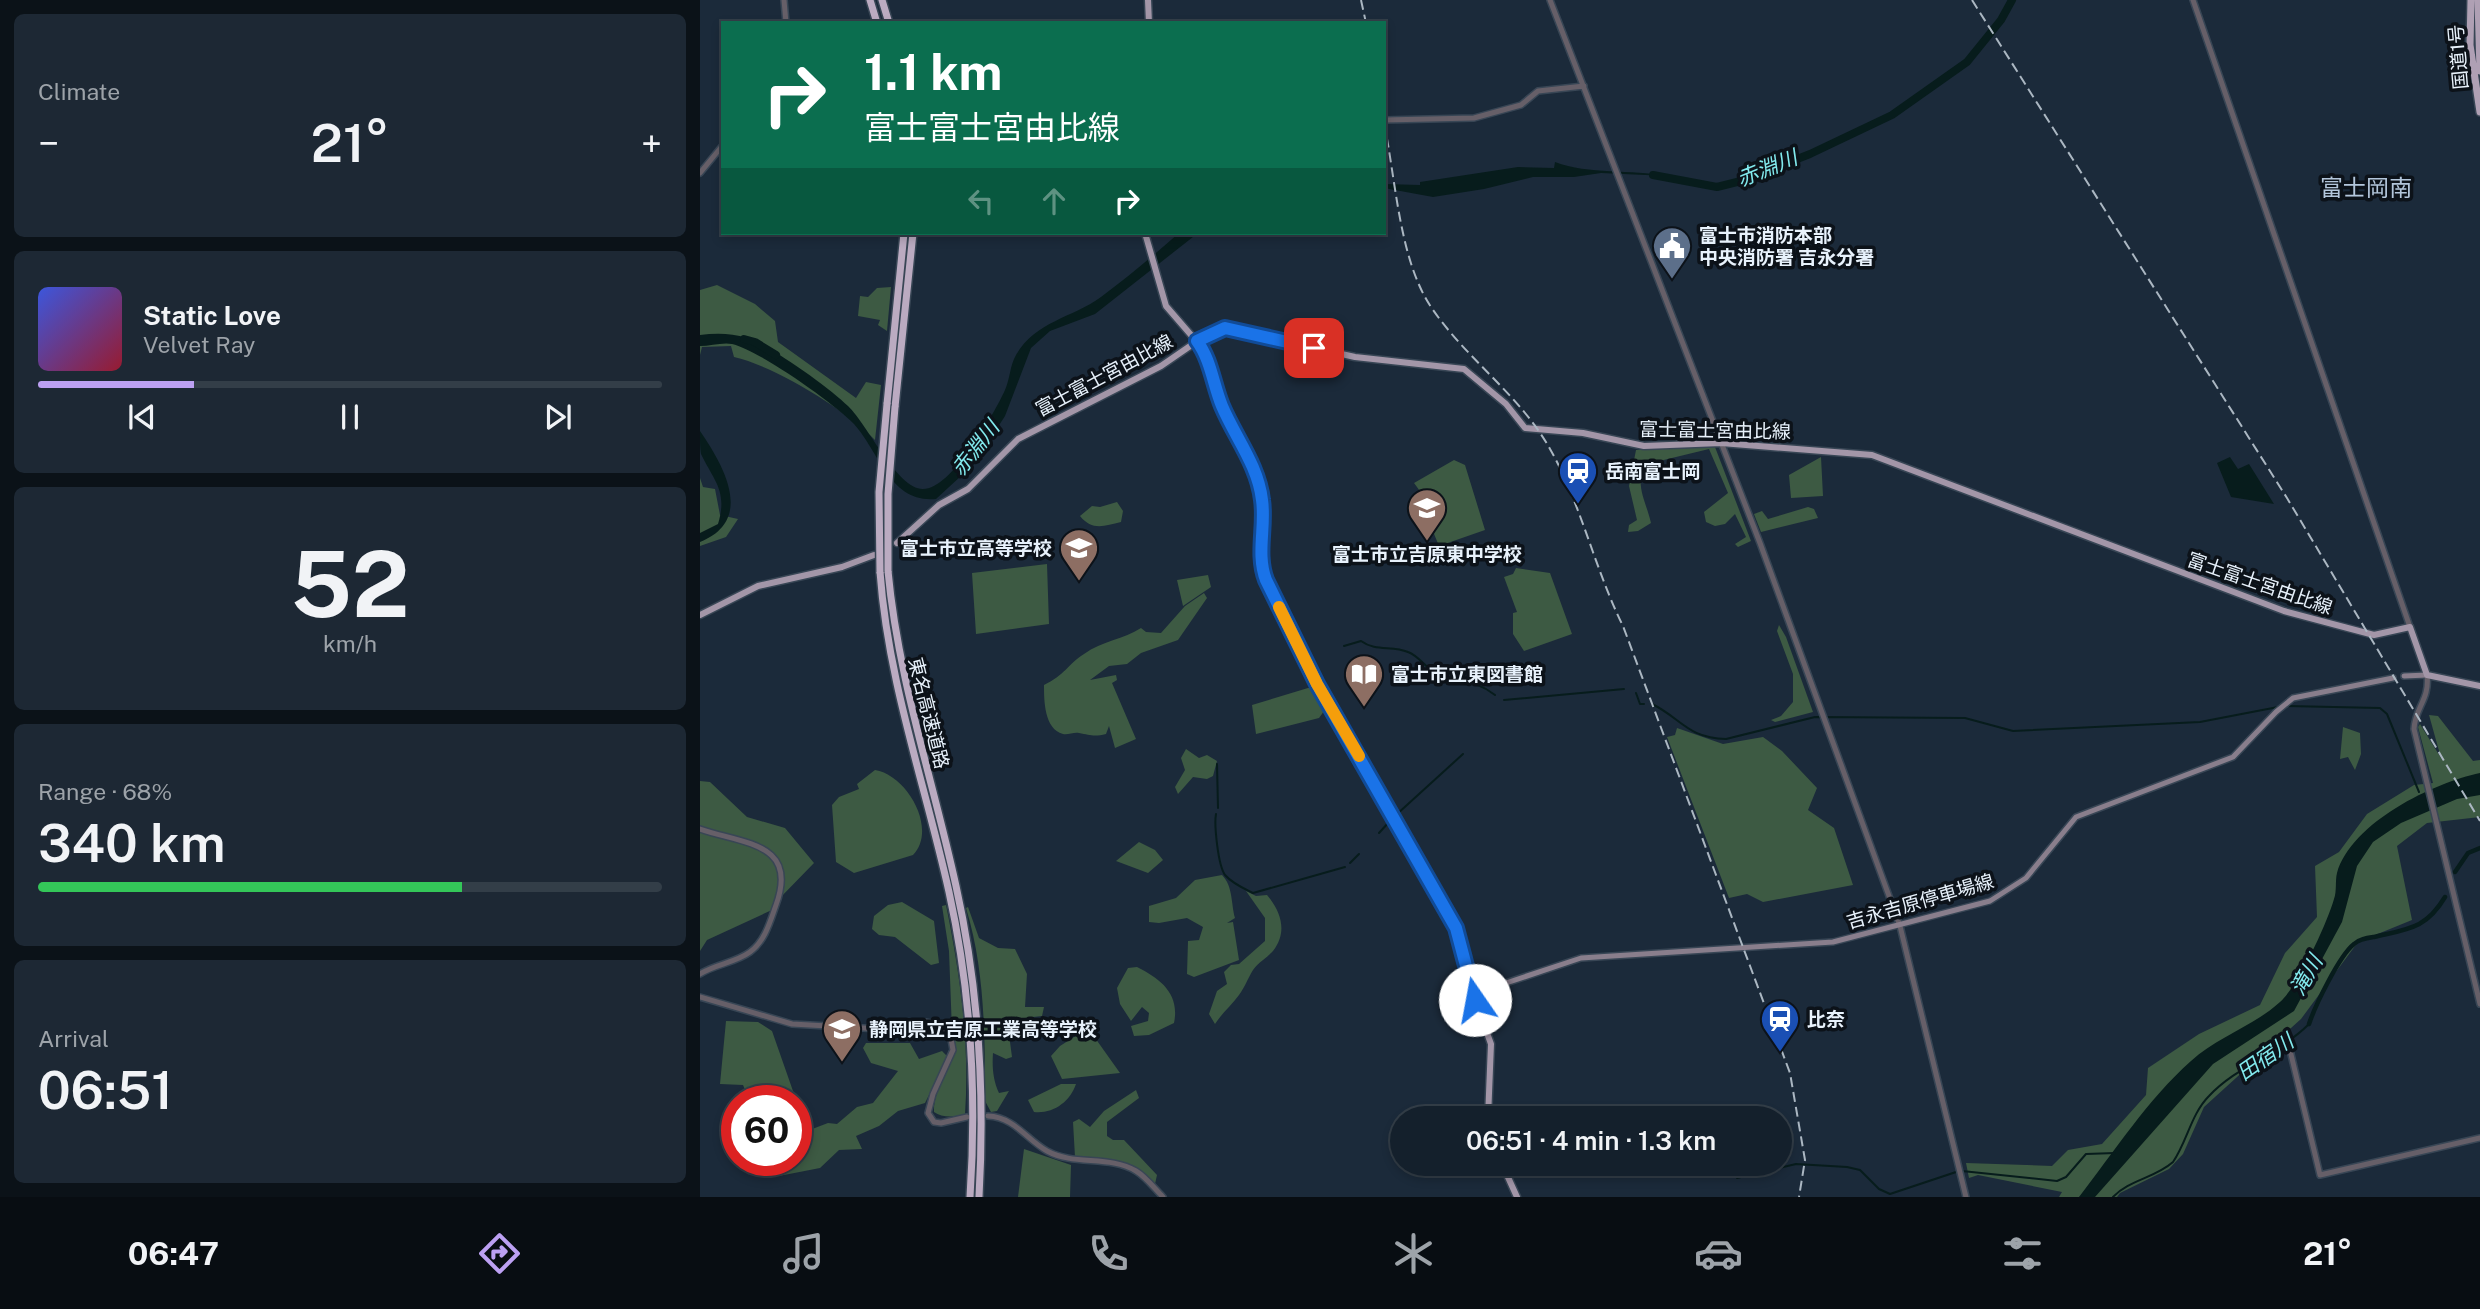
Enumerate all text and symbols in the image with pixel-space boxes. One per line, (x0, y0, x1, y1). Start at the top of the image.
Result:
street label: 国道1号 (2444, 24, 2472, 90)
text: 1.1 km (864, 43, 1002, 101)
icon: right (749, 49, 840, 140)
text: Climate (38, 78, 120, 105)
text: 富士富士宮由比線 (864, 109, 1120, 146)
text: 21° (311, 113, 389, 174)
text: − (38, 121, 59, 166)
text: + (641, 121, 662, 166)
water label: 赤淵川 (1733, 144, 1803, 191)
district label: 富士岡南 (2320, 174, 2412, 201)
icon: left (962, 182, 1000, 220)
icon: ahead (1035, 182, 1073, 220)
icon: right (1108, 182, 1146, 220)
place label: 富士市消防本部 中央消防署 吉永分署 (1699, 224, 1874, 268)
public building icon: 富士市消防本部 中央消防署 吉永分署 (1651, 225, 1693, 280)
text: Static Love (143, 300, 281, 331)
pin (1284, 318, 1344, 378)
icon: arrive (1295, 329, 1333, 367)
street label: 富士富士宮由比線 (1032, 330, 1176, 420)
text: Velvet Ray (143, 331, 255, 358)
icon: previous (123, 398, 161, 436)
icon: pause (331, 398, 369, 436)
icon: next (539, 398, 577, 436)
water label: 赤淵川 (946, 414, 1005, 481)
street label: 富士富士宮由比線 (1639, 418, 1791, 442)
station icon: 岳南富士岡 (1557, 450, 1599, 505)
place label: 岳南富士岡 (1605, 460, 1700, 482)
school or university icon: 富士市立吉原東中学校 (1406, 487, 1448, 542)
school or university icon: 富士市立高等学校 (1058, 527, 1100, 582)
text: 52 (290, 531, 410, 637)
place label: 富士市立高等学校 (900, 537, 1052, 559)
place label: 富士市立吉原東中学校 (1332, 543, 1522, 565)
street label: 富士富士宮由比線 (2185, 548, 2335, 618)
text: km/h (323, 630, 377, 657)
library icon: 富士市立東図書館 (1343, 653, 1385, 708)
street label: 東名高速道路 (905, 655, 953, 771)
place label: 富士市立東図書館 (1391, 663, 1543, 685)
text: Range · 68% (38, 778, 172, 805)
text: 340 km (38, 813, 226, 874)
street label: 吉永吉原停車場線 (1844, 869, 1996, 933)
water label: 滝川 (2285, 949, 2328, 999)
position arrow (1438, 963, 1512, 1037)
station icon: 比奈 (1759, 998, 1801, 1053)
school or university icon: 静岡県立吉原工業高等学校 (821, 1008, 863, 1063)
place label: 比奈 (1807, 1008, 1845, 1030)
place label: 静岡県立吉原工業高等学校 (869, 1018, 1097, 1040)
text: Arrival (38, 1025, 109, 1052)
water label: 田宿川 (2232, 1028, 2300, 1085)
text: 06:51 (38, 1060, 173, 1121)
speed limit sign: 60 (721, 1085, 812, 1176)
text: 06:51 · 4 min · 1.3 km (1466, 1125, 1716, 1156)
icon: directions (475, 1229, 524, 1278)
icon: music (779, 1229, 828, 1278)
icon: phone (1084, 1229, 1133, 1278)
icon: climate (1389, 1229, 1438, 1278)
icon: car (1694, 1229, 1743, 1278)
icon: filters (1998, 1229, 2047, 1278)
text: 06:47 (128, 1235, 219, 1272)
text: 21° (2303, 1235, 2352, 1272)

